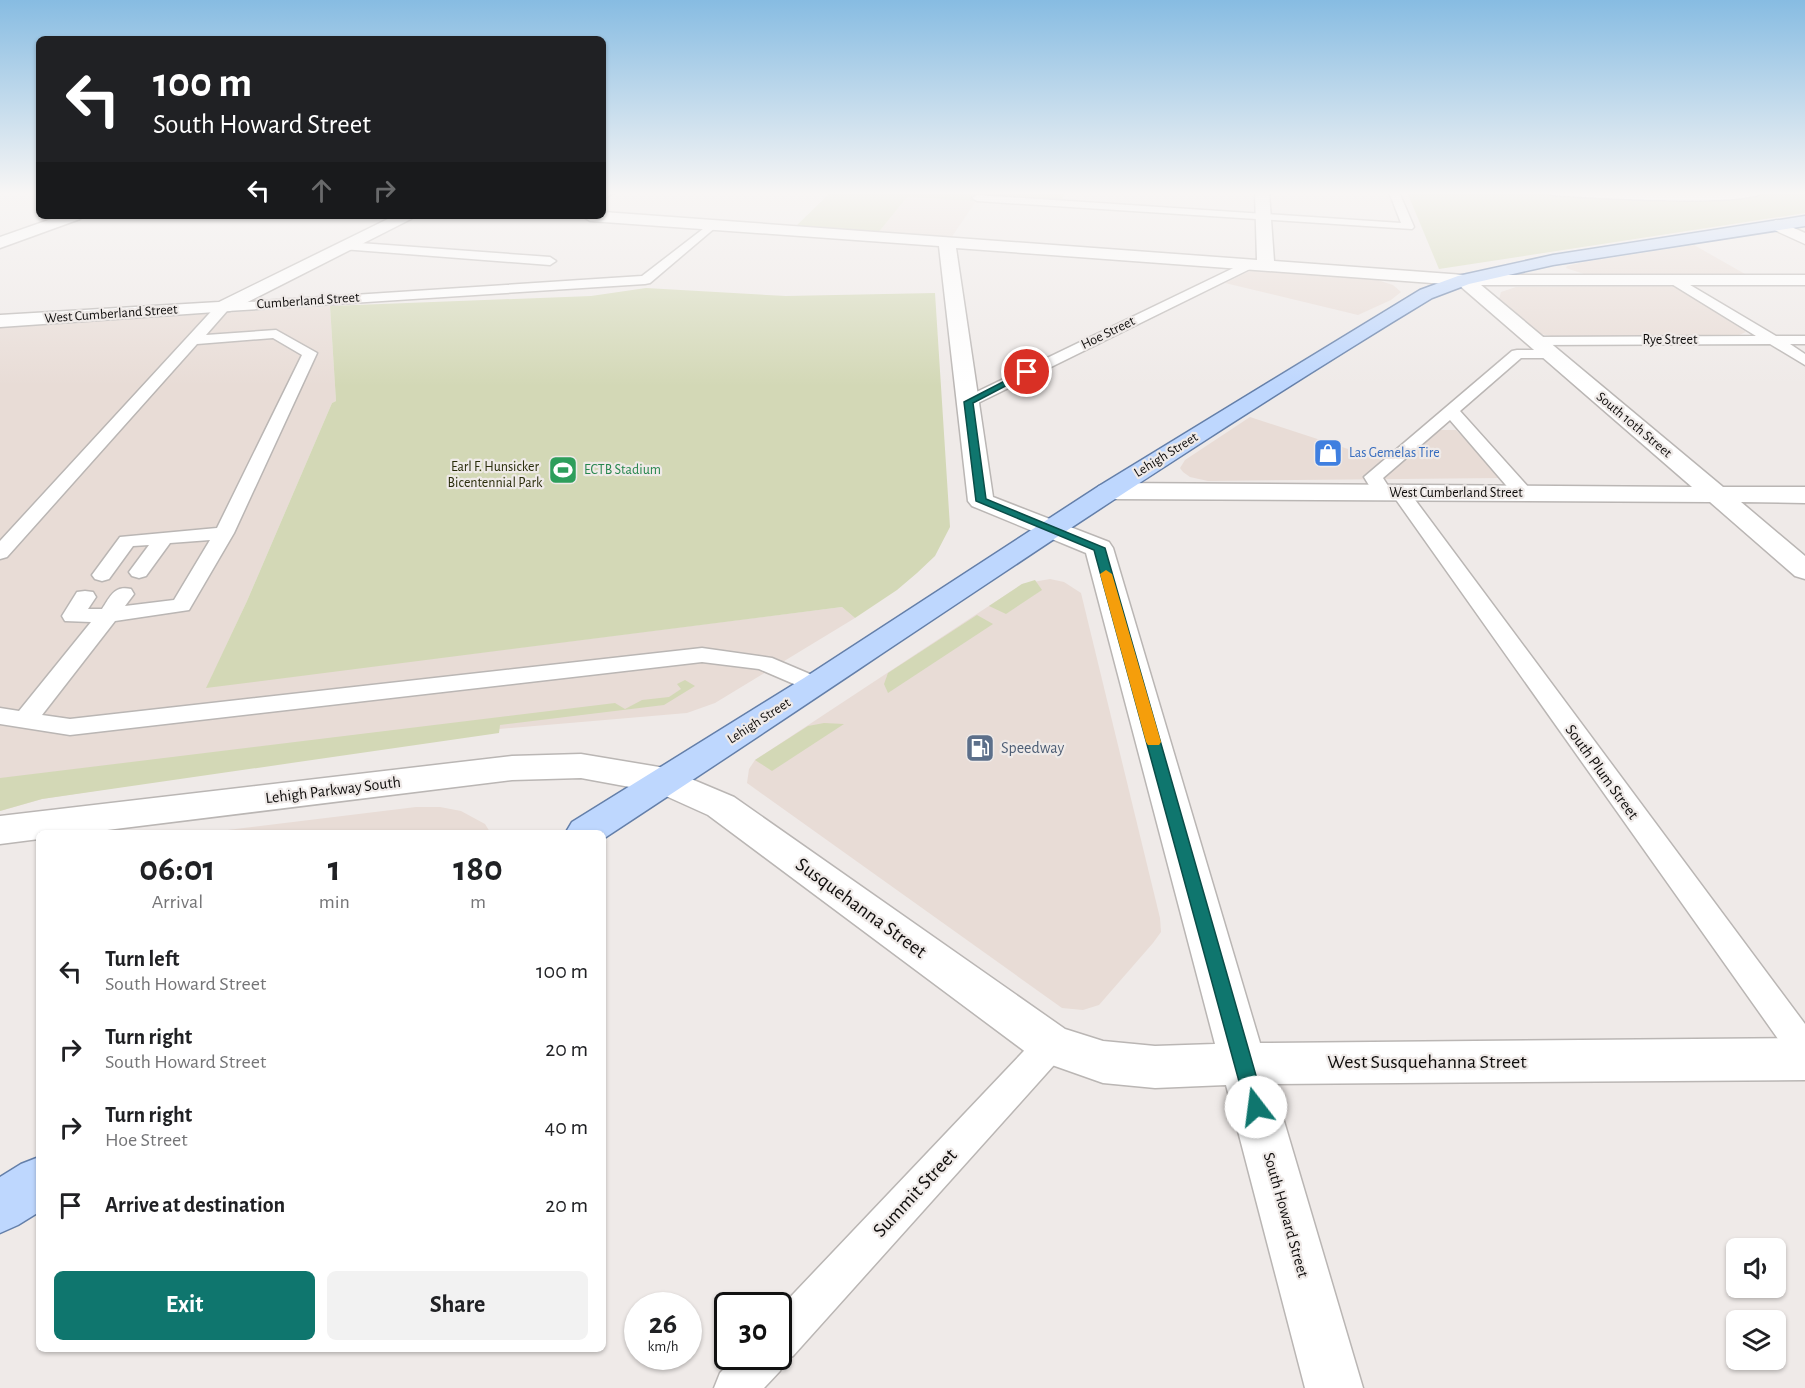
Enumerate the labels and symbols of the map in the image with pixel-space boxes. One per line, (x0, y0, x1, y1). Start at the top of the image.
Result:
street label: Cumberland Street (256, 290, 360, 312)
street label: West Cumberland Street (44, 302, 179, 326)
street label: Hoe Street (1079, 314, 1138, 352)
street label: Rye Street (1643, 333, 1698, 347)
pin (1001, 346, 1052, 397)
street label: South 10th Street (1594, 390, 1675, 461)
street label: Lehigh Street (1132, 430, 1201, 480)
shop icon: Las Gemelas Tire (1312, 437, 1344, 469)
place label: Las Gemelas Tire (1349, 446, 1440, 460)
sports icon: ECTB Stadium (547, 454, 579, 486)
park label: Earl F. Hunsicker Bicentennial Park (448, 460, 543, 490)
place label: ECTB Stadium (584, 463, 661, 477)
street label: West Cumberland Street (1389, 486, 1523, 500)
street label: Lehigh Street (725, 695, 793, 747)
street label: South Plum Street (1562, 722, 1642, 822)
fuel station icon: Speedway (964, 732, 996, 764)
place label: Speedway (1001, 740, 1064, 757)
street label: Lehigh Parkway South (264, 774, 402, 807)
street label: Susquehanna Street (792, 854, 931, 962)
street label: West Susquehanna Street (1327, 1052, 1527, 1072)
position arrow (1224, 1075, 1288, 1139)
street label: Summit Street (869, 1144, 961, 1241)
street label: South Howard Street (1261, 1151, 1311, 1279)
speed limit sign: 30 (714, 1292, 792, 1370)

